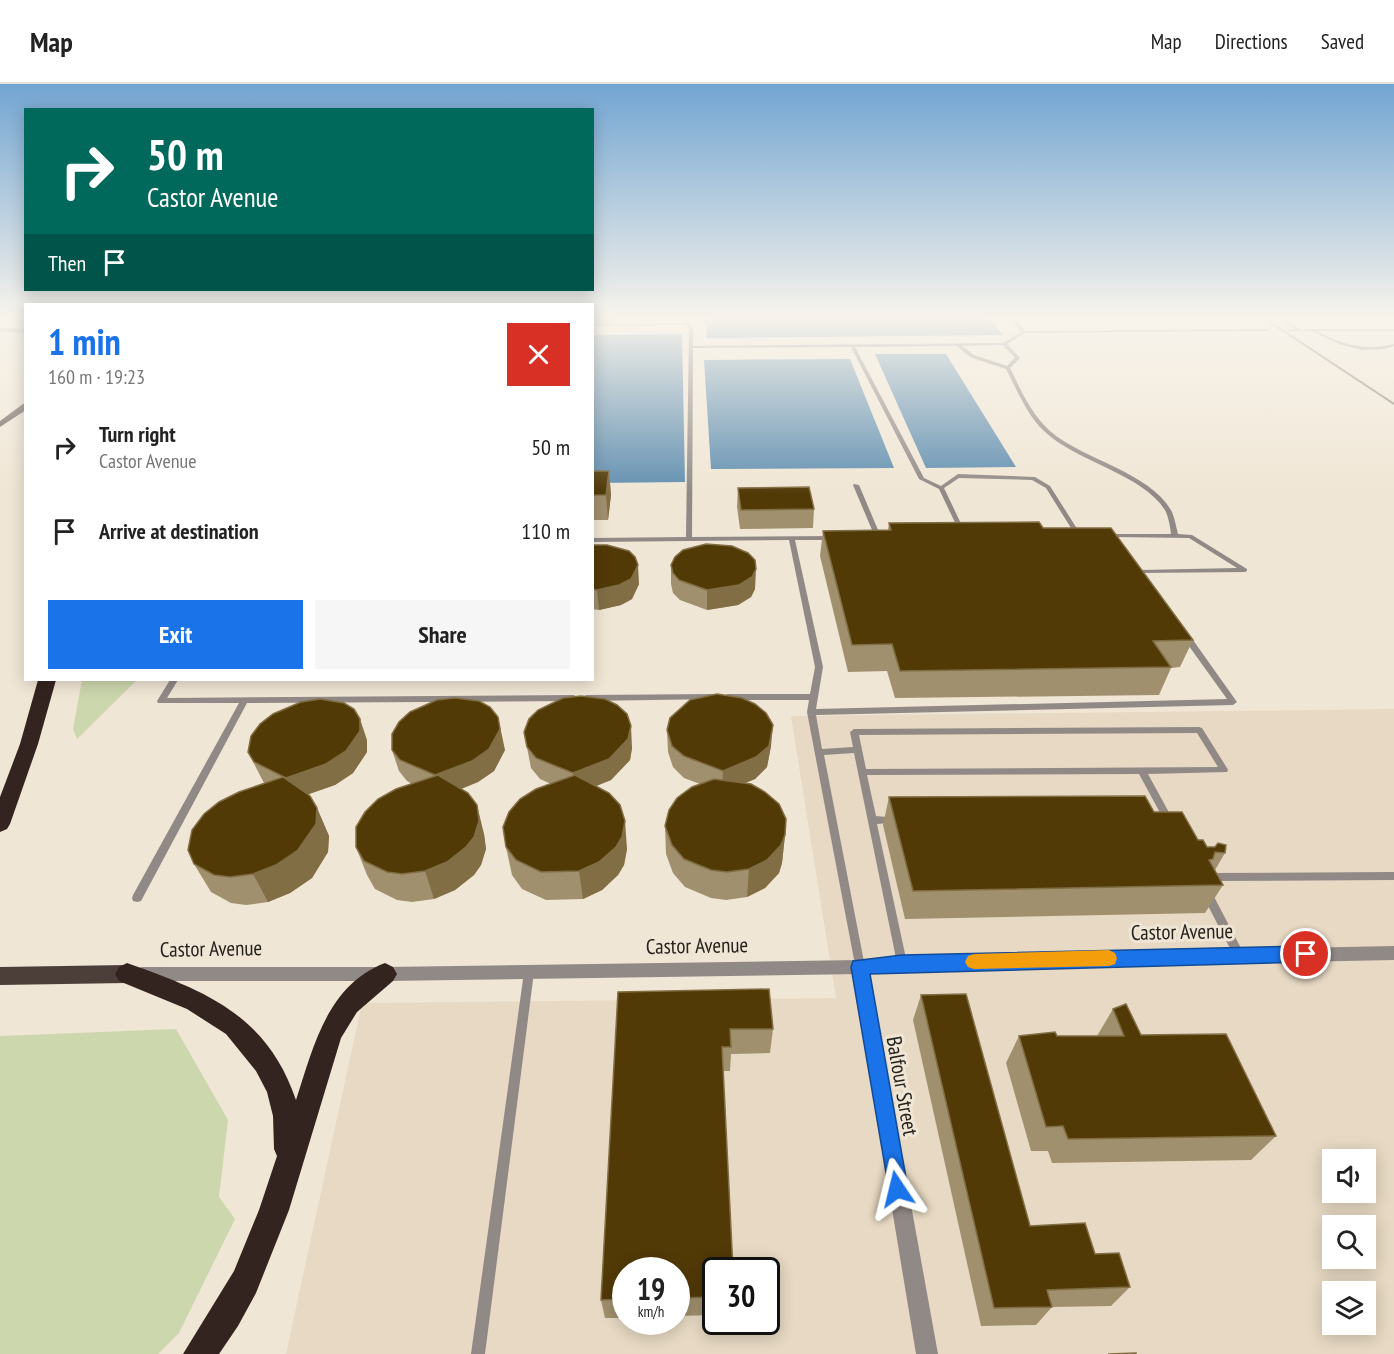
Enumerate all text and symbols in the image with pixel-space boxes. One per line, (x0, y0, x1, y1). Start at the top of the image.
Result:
text: Map (30, 23, 73, 60)
text: Map (1151, 28, 1182, 55)
text: Directions (1215, 28, 1288, 55)
text: Saved (1321, 28, 1364, 55)
text: 50 m (147, 127, 224, 182)
icon: right (48, 132, 126, 210)
text: Castor Avenue (147, 180, 279, 214)
icon: arrive (98, 246, 131, 279)
text: Then (48, 249, 86, 277)
text: 1 min (48, 318, 121, 365)
button: close (507, 323, 570, 386)
text: 160 m · 19:23 (48, 364, 145, 390)
text: Turn right (99, 420, 176, 448)
icon: right (48, 431, 81, 464)
text: 50 m (531, 433, 570, 461)
text: Castor Avenue (99, 448, 196, 474)
icon: arrive (48, 515, 81, 548)
text: Arrive at destination (99, 517, 259, 545)
text: 110 m (521, 517, 570, 545)
button: Exit (48, 600, 303, 669)
button: Share (315, 600, 570, 669)
street label: Castor Avenue (1131, 917, 1233, 946)
pin (1280, 928, 1331, 979)
street label: Castor Avenue (646, 931, 748, 960)
street label: Castor Avenue (160, 934, 262, 963)
icon: arrive (1289, 937, 1322, 970)
street label: Balfour Street (880, 1034, 925, 1138)
map controls (1322, 1149, 1376, 1335)
button: sound (1322, 1149, 1376, 1203)
position arrow (865, 1157, 929, 1221)
button: search (1322, 1215, 1376, 1269)
speed limit sign: 30 (702, 1257, 780, 1335)
text: 19 (637, 1269, 665, 1308)
button: layers (1322, 1281, 1376, 1335)
text: km/h (638, 1302, 664, 1321)

